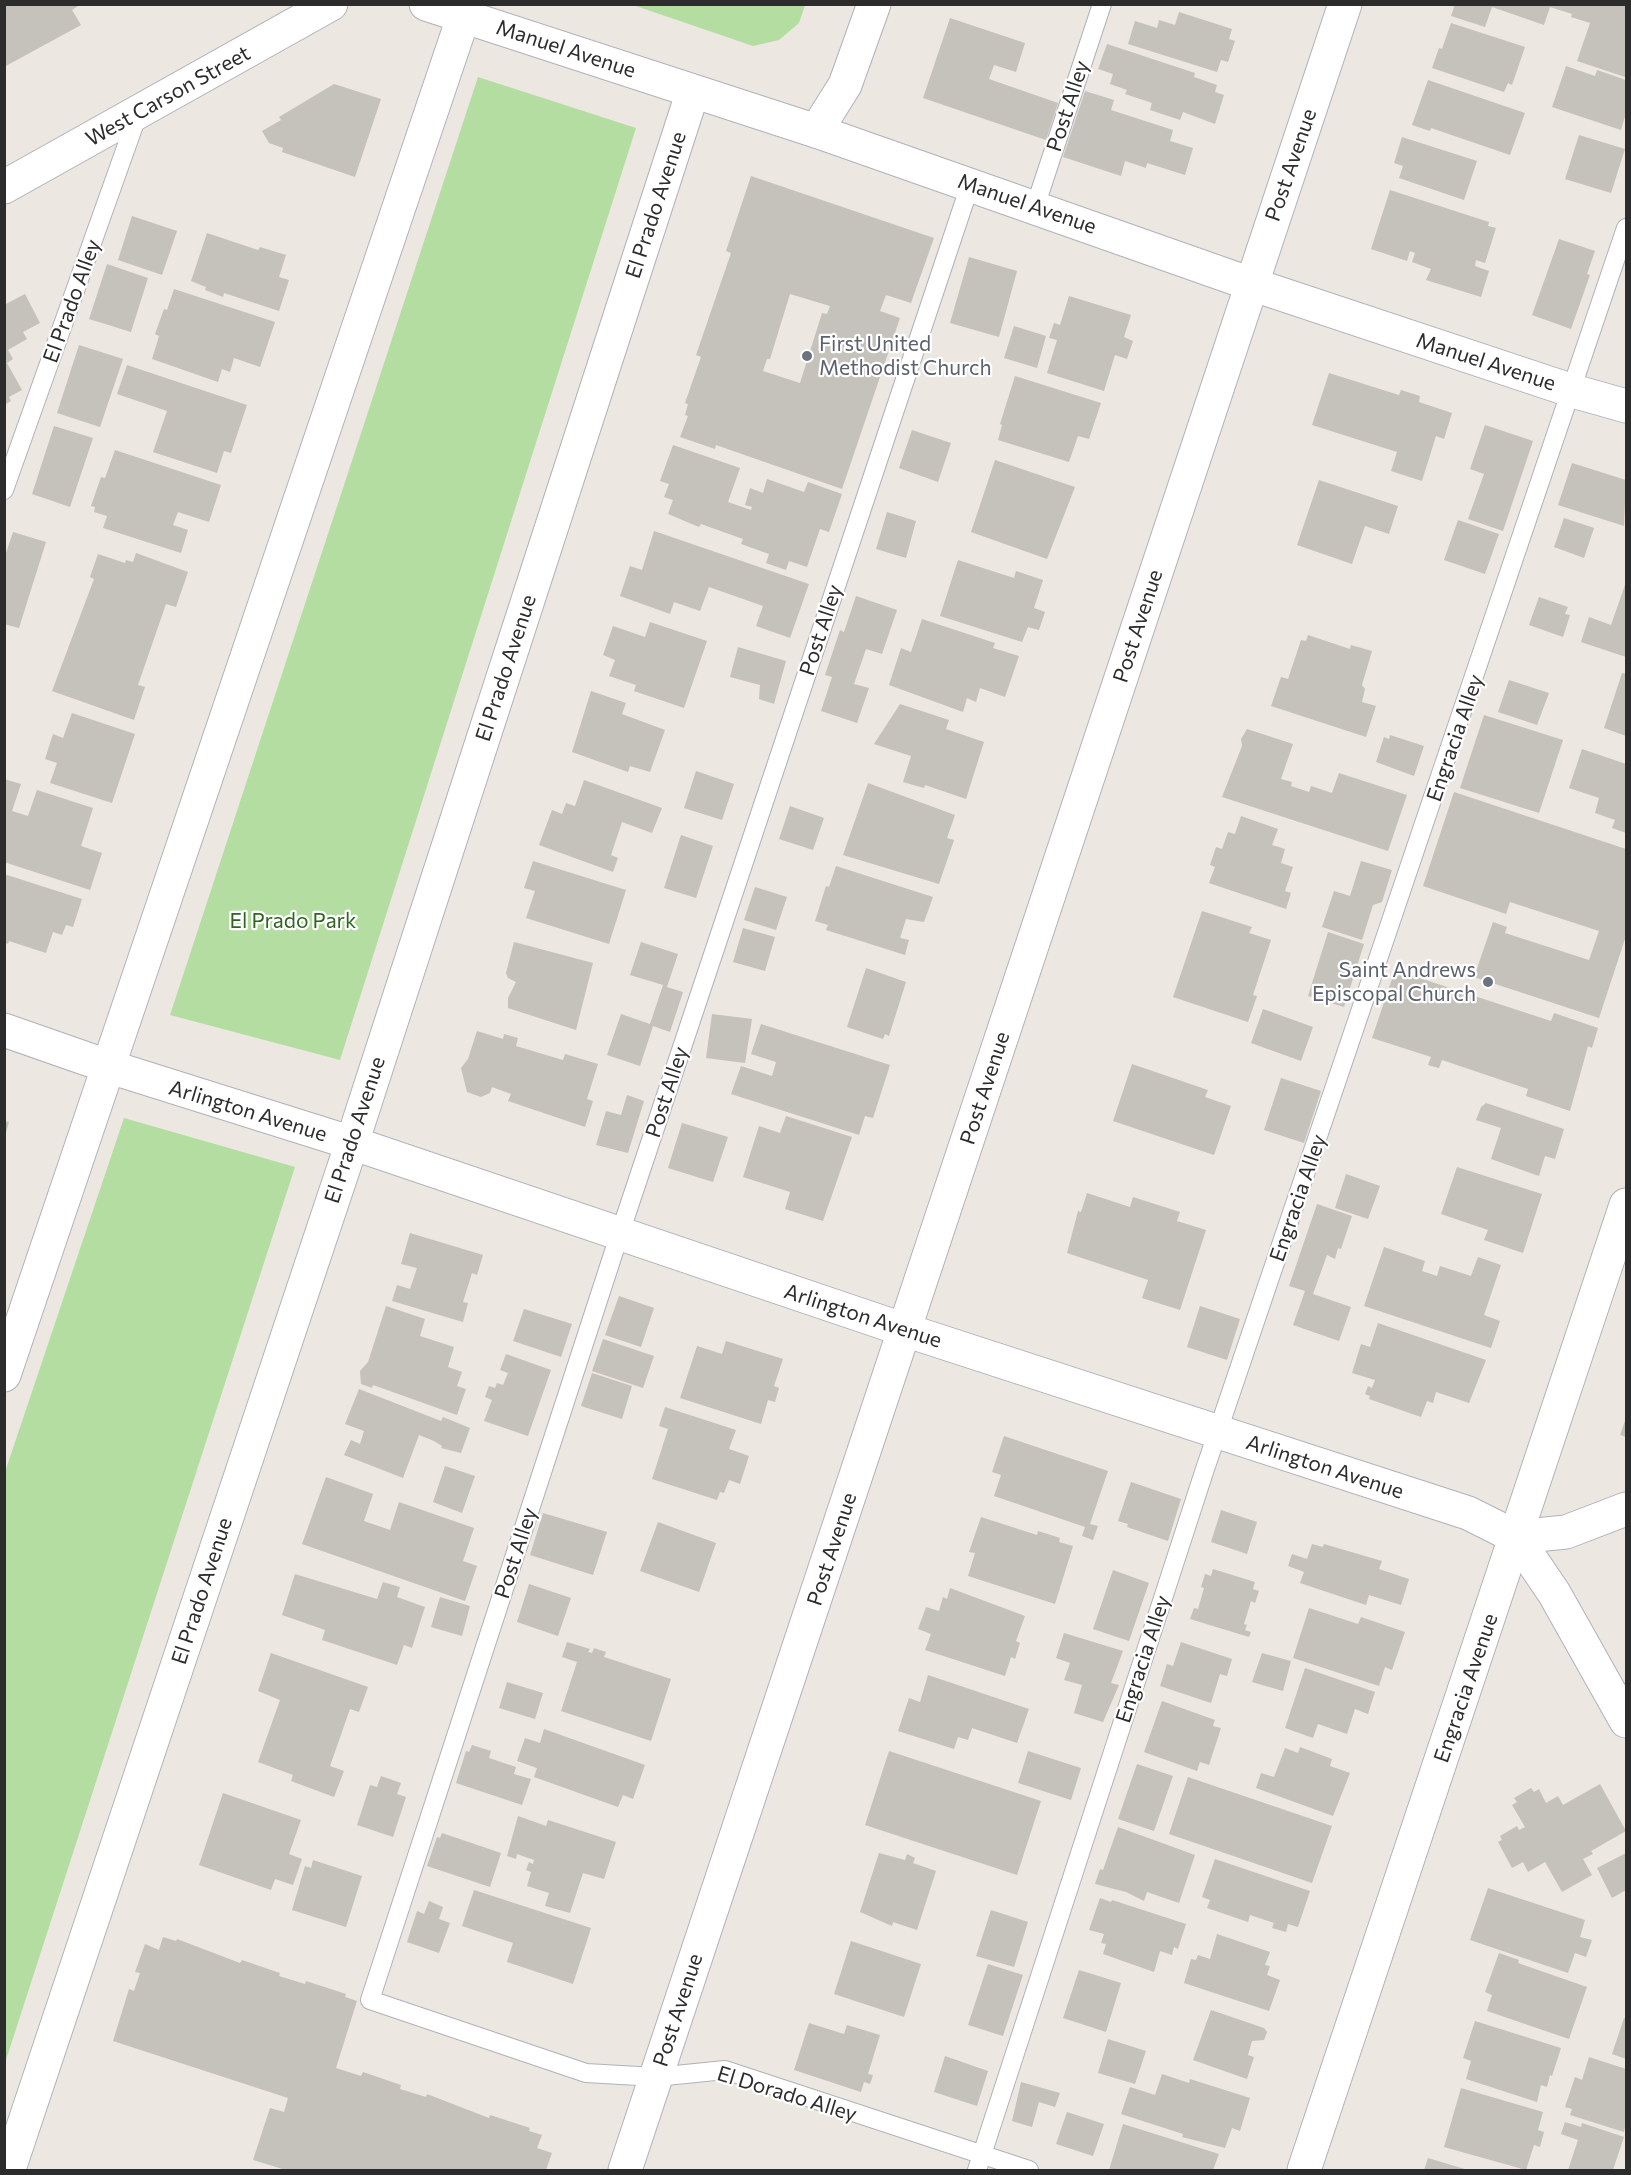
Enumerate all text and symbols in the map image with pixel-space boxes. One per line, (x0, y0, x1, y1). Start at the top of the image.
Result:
street label: Manuel Avenue (493, 15, 639, 83)
street label: West Carson Street (81, 40, 255, 152)
street label: Post Alley (1041, 57, 1095, 155)
street label: Post Avenue (1260, 105, 1322, 225)
street label: El Prado Avenue (620, 128, 692, 282)
street label: Manuel Avenue (954, 168, 1100, 240)
street label: El Prado Alley (38, 236, 106, 366)
street label: Manuel Avenue (1413, 328, 1559, 396)
place label: First United Methodist Church (819, 331, 991, 381)
marker: First United Methodist Church (800, 349, 814, 363)
street label: Post Avenue (1108, 566, 1168, 686)
street label: Post Alley (794, 581, 848, 679)
street label: El Prado Avenue (470, 591, 542, 745)
street label: Engracia Alley (1421, 671, 1489, 805)
park label: El Prado Park (230, 908, 356, 934)
place label: Saint Andrews Episcopal Church (1312, 957, 1476, 1007)
marker: Saint Andrews Episcopal Church (1481, 975, 1495, 989)
street label: Post Avenue (955, 1028, 1015, 1148)
street label: Post Alley (640, 1043, 694, 1141)
street label: El Prado Avenue (319, 1053, 391, 1207)
street label: Arlington Avenue (166, 1075, 330, 1147)
street label: Engracia Alley (1264, 1131, 1332, 1265)
street label: Arlington Avenue (781, 1279, 945, 1353)
street label: Arlington Avenue (1243, 1430, 1407, 1504)
street label: Post Avenue (802, 1489, 862, 1609)
street label: Post Alley (489, 1504, 543, 1602)
street label: El Prado Avenue (166, 1514, 238, 1668)
street label: Engracia Alley (1111, 1592, 1175, 1726)
street label: Engracia Avenue (1429, 1610, 1503, 1766)
street label: Post Avenue (648, 1950, 708, 2070)
street label: El Dorado Alley (714, 2061, 860, 2127)

